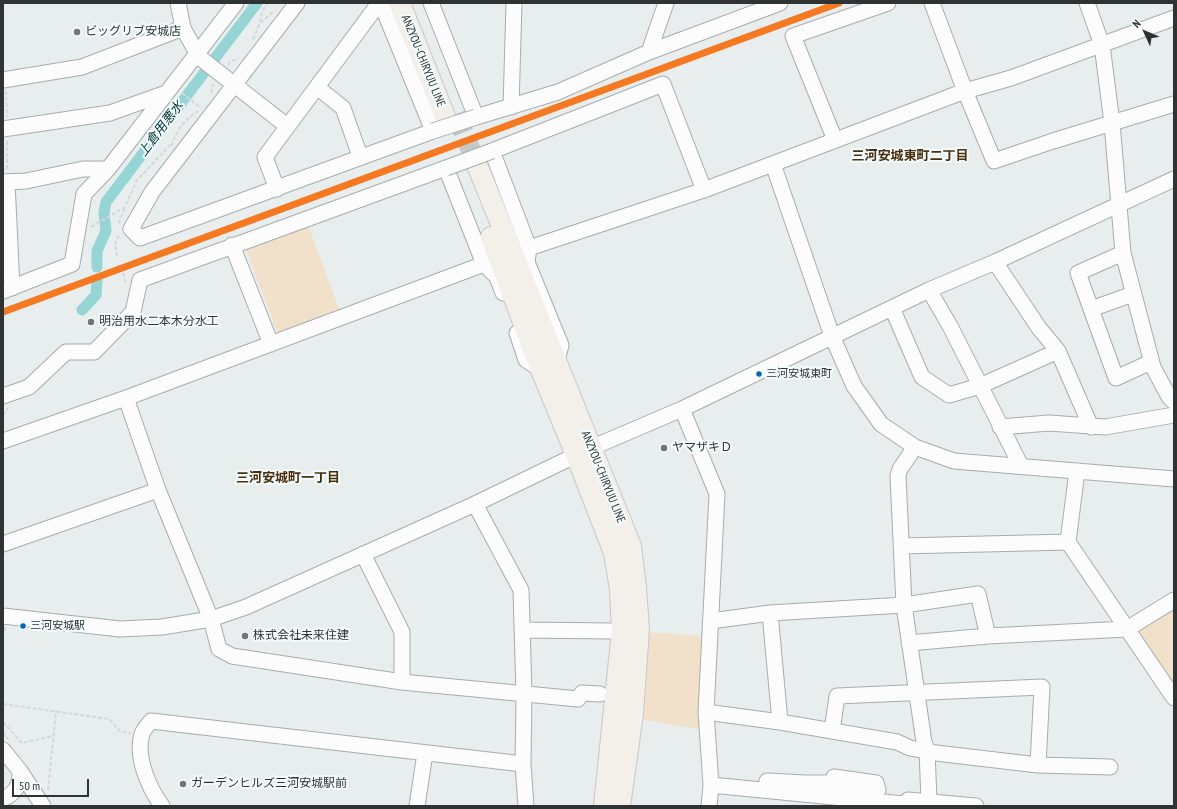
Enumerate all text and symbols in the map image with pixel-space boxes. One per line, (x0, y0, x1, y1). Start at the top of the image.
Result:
north arrow (1125, 12, 1165, 52)
street label: ANZYOU-CHIRYUU LINE (398, 13, 448, 109)
text: N (1129, 17, 1143, 31)
place label: ビッグリブ安城店 (85, 25, 181, 39)
marker: ビッグリブ安城店 (72, 27, 82, 37)
water label: 上倉用悪水 (135, 98, 187, 160)
district label: 三河安城東町二丁目 (852, 148, 968, 164)
place label: 明治用水二本木分水工 (99, 315, 219, 329)
marker: 明治用水二本木分水工 (86, 317, 96, 327)
place label: 三河安城東町 (766, 367, 832, 381)
marker: 三河安城東町 (754, 369, 764, 379)
street label: ANZYOU-CHIRYUU LINE (578, 429, 628, 525)
place label: ヤマザキＤ (672, 441, 732, 455)
marker: ヤマザキＤ (659, 443, 669, 453)
district label: 三河安城町一丁目 (236, 470, 340, 486)
place label: 三河安城駅 (30, 619, 85, 633)
marker: 三河安城駅 (18, 621, 28, 631)
place label: 株式会社未来住建 (253, 629, 349, 643)
marker: 株式会社未来住建 (240, 631, 250, 641)
scale bar (14, 771, 91, 797)
place label: ガーデンヒルズ三河安城駅前 (191, 777, 347, 791)
text: 50 m (19, 778, 40, 793)
marker: ガーデンヒルズ三河安城駅前 (178, 779, 188, 789)

